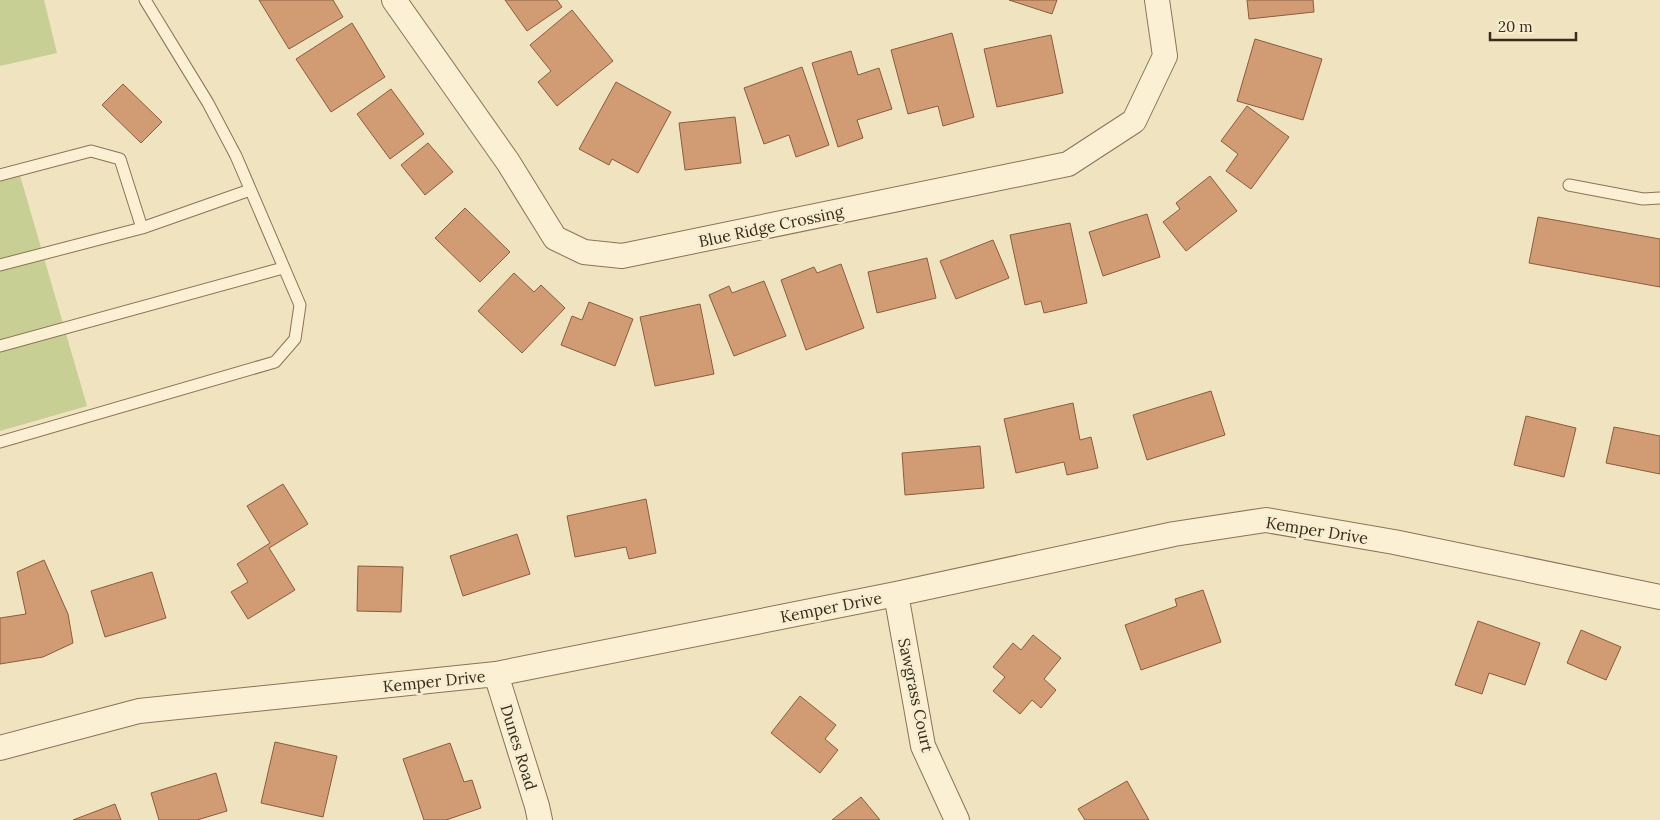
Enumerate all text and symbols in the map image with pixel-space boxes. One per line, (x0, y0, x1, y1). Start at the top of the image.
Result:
scale bar (1490, 10, 1576, 42)
text: 20 m (1498, 17, 1533, 36)
street label: Blue Ridge Crossing (697, 201, 846, 251)
street label: Kemper Drive (1265, 512, 1370, 548)
street label: Kemper Drive (779, 587, 884, 627)
street label: Sawgrass Court (894, 636, 938, 755)
street label: Kemper Drive (382, 666, 487, 696)
street label: Dunes Road (496, 702, 542, 793)

